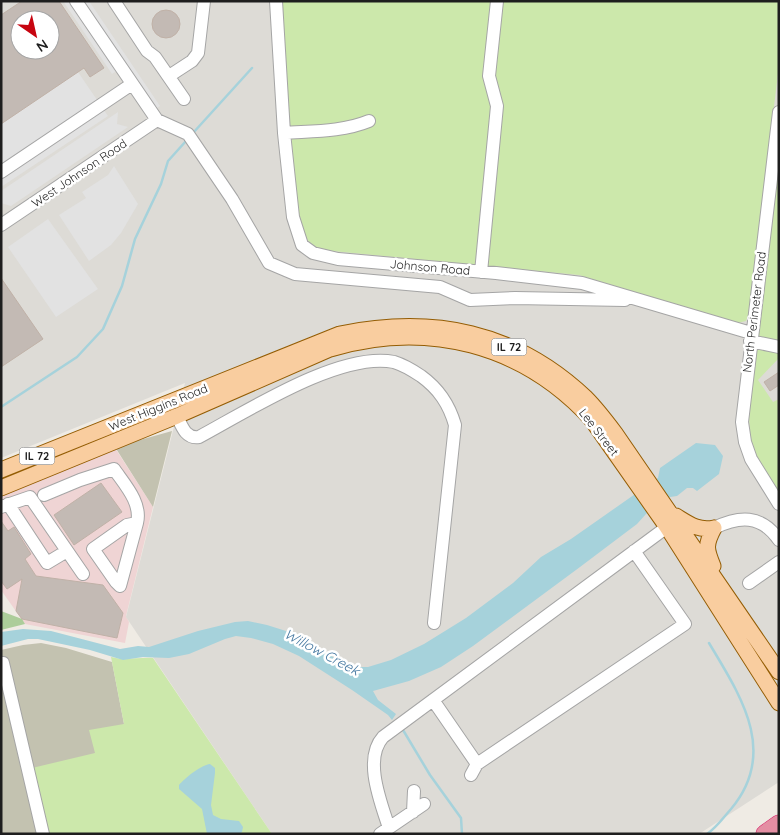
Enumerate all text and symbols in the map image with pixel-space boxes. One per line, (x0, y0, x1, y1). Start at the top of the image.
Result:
north arrow (10, 10, 60, 60)
text: N (33, 35, 52, 56)
street label: West Johnson Road (28, 135, 130, 211)
street label: North Perimeter Road (739, 251, 769, 373)
street label: Johnson Road (389, 256, 471, 278)
road number: IL 72 (492, 338, 526, 356)
street label: West Higgins Road (106, 380, 210, 434)
street label: Lee Street (576, 405, 622, 459)
road number: IL 72 (20, 448, 54, 464)
water label: Willow Creek (281, 625, 364, 680)

